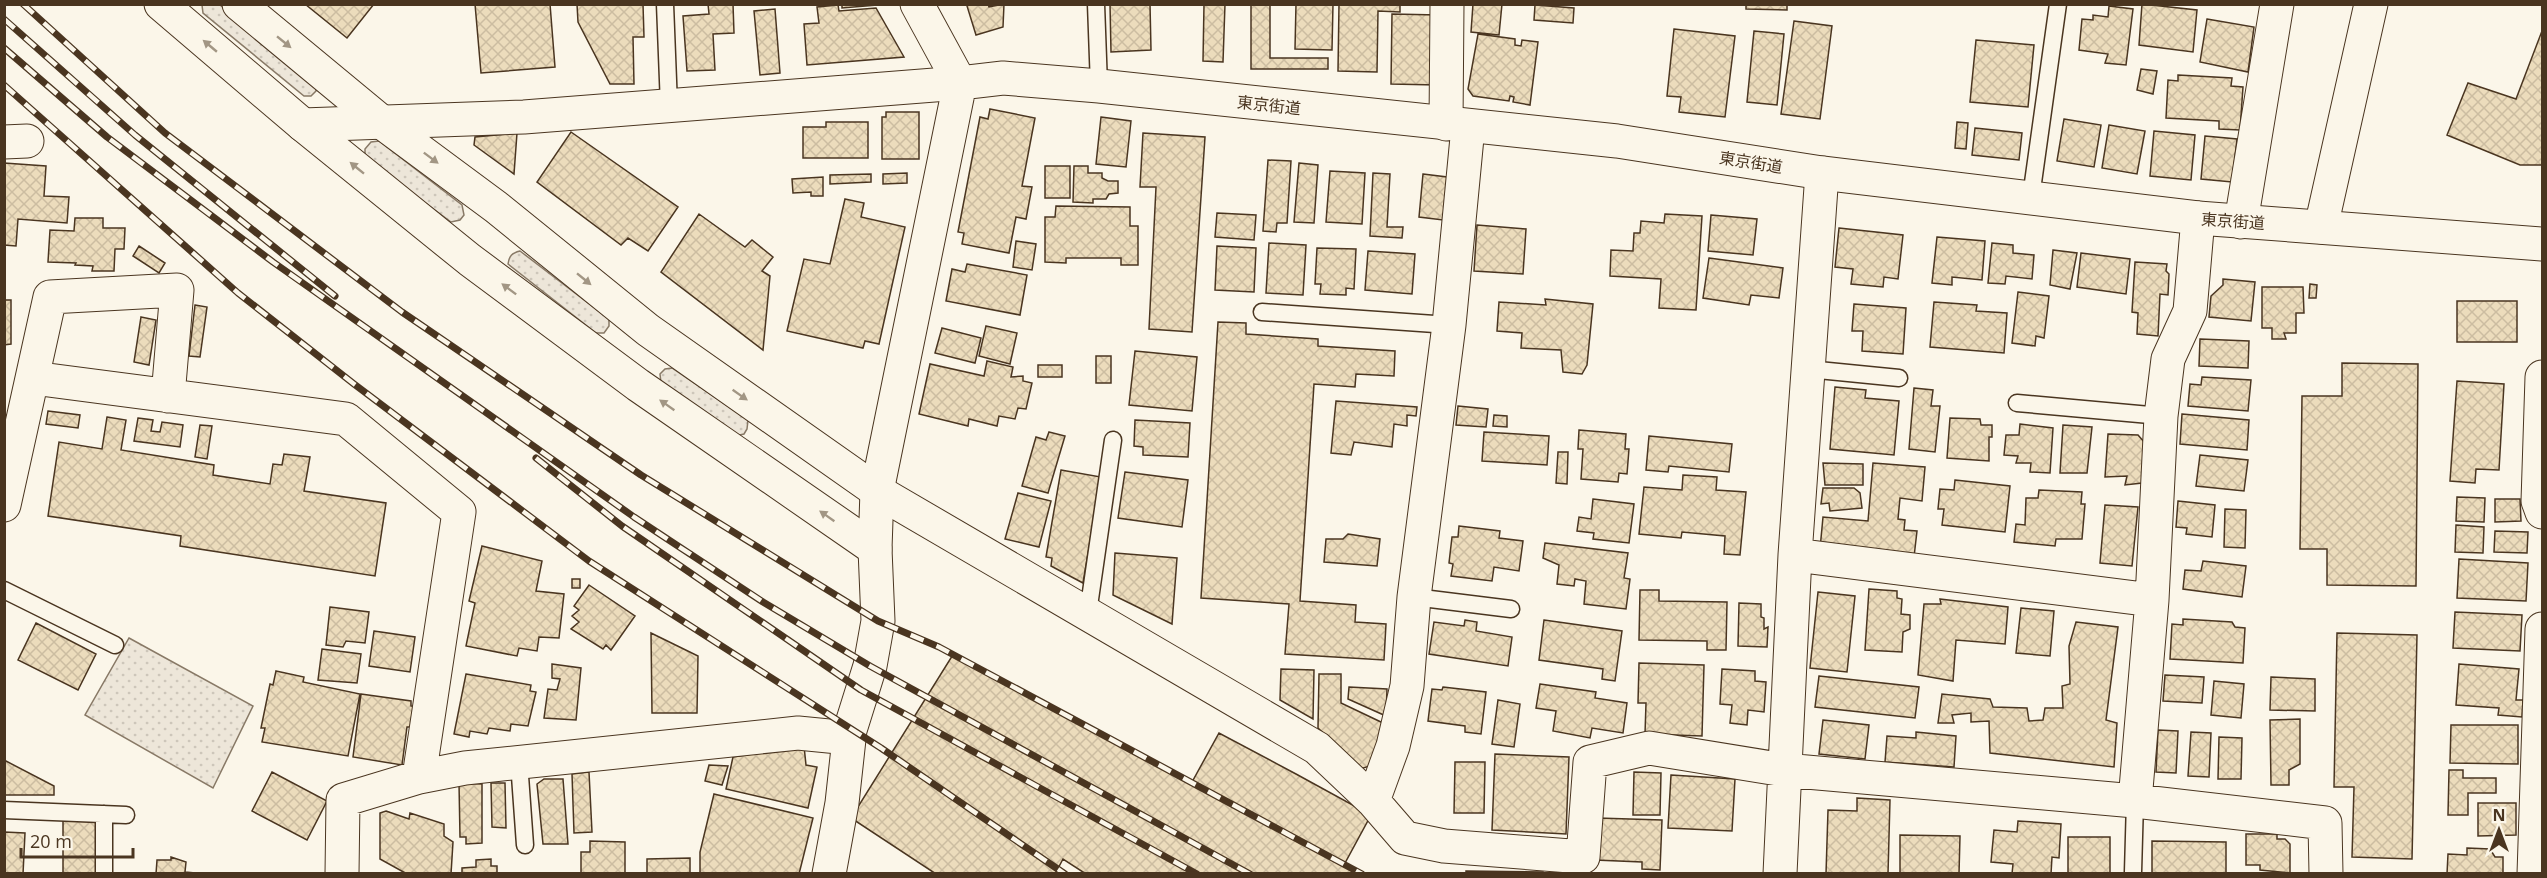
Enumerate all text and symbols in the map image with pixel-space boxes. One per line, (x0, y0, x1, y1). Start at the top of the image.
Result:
one-way arrow (276, 35, 292, 48)
one-way arrow (202, 40, 218, 53)
street label: 東京街道 (1236, 91, 1302, 119)
street label: 東京街道 (1718, 146, 1784, 178)
one-way arrow (423, 152, 438, 164)
one-way arrow (349, 163, 364, 175)
street label: 東京街道 (2200, 208, 2266, 234)
one-way arrow (577, 272, 592, 284)
one-way arrow (502, 283, 518, 295)
one-way arrow (732, 389, 748, 401)
one-way arrow (659, 399, 675, 411)
one-way arrow (819, 510, 835, 522)
north arrow (2469, 800, 2529, 860)
text: N (2492, 804, 2506, 826)
scale bar (21, 821, 134, 859)
text: 20 m (30, 829, 72, 853)

